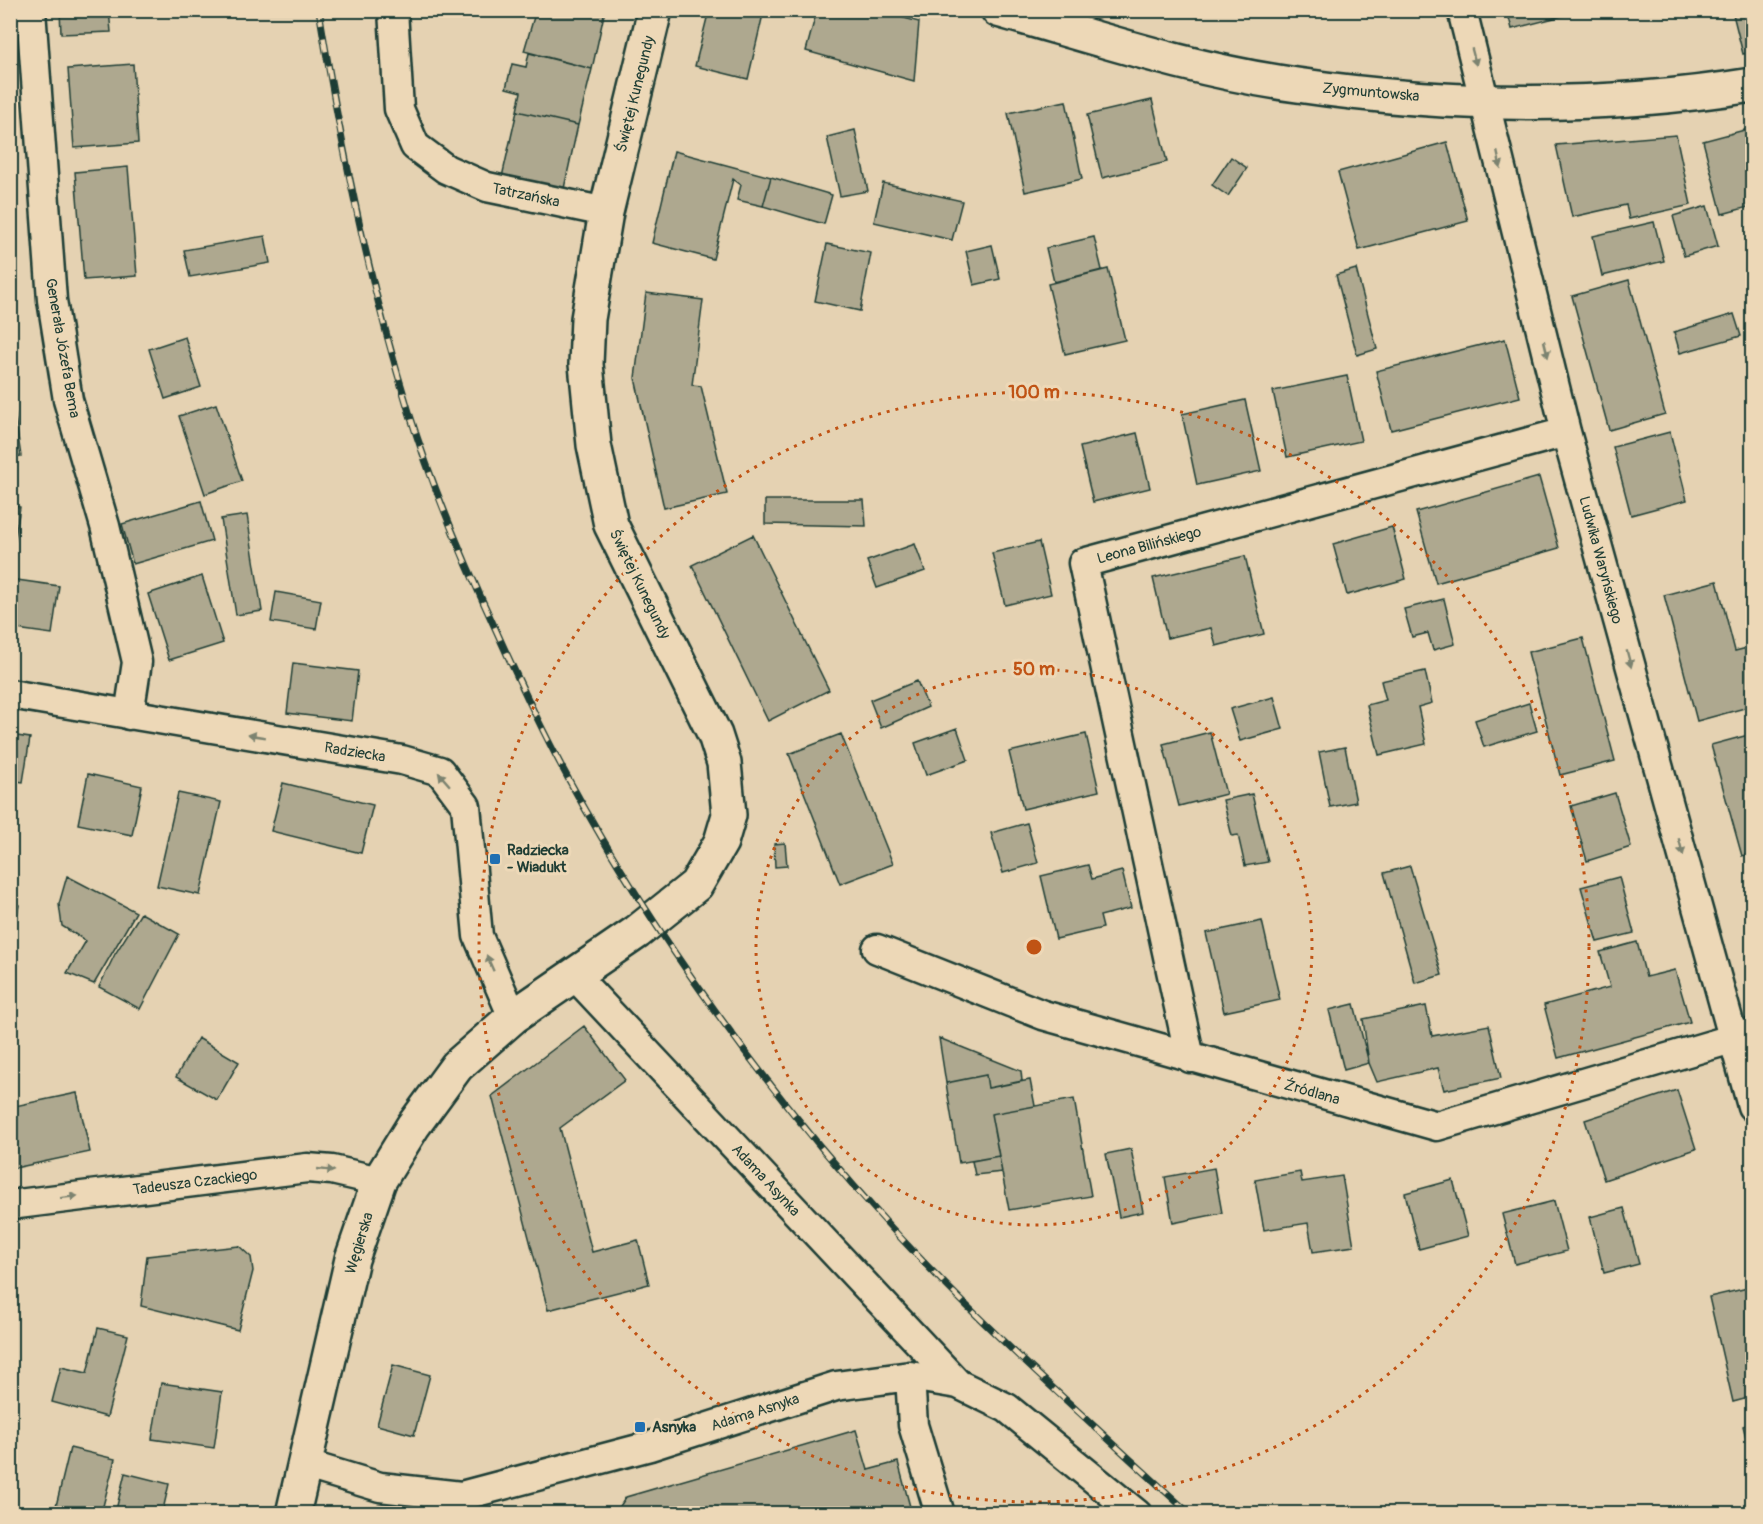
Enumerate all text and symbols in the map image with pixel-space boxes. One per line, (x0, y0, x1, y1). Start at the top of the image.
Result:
street label: Świętej Kunegundy (612, 33, 659, 154)
one-way arrow (1470, 48, 1479, 66)
street label: Zygmuntowska (1322, 79, 1420, 106)
one-way arrow (1495, 151, 1504, 170)
street label: Tatrzańska (490, 179, 562, 212)
street label: Generała Józefa Bema (41, 277, 84, 419)
one-way arrow (1541, 340, 1551, 358)
text: 100 m (1008, 381, 1060, 404)
street label: Ludwika Waryńskiego (1574, 494, 1627, 626)
street label: Leona Bilińskiego (1095, 522, 1203, 569)
street label: Świętej Kunegundy (605, 526, 675, 643)
one-way arrow (1625, 650, 1634, 668)
text: 50 m (1013, 658, 1055, 681)
one-way arrow (247, 731, 266, 740)
street label: Radziecka (323, 738, 387, 767)
one-way arrow (438, 771, 451, 786)
one-way arrow (1676, 838, 1686, 856)
place label: Radziecka - Wiadukt (507, 841, 569, 877)
marker: Radziecka - Wiadukt (488, 852, 502, 866)
centre of rings (1024, 937, 1044, 957)
one-way arrow (484, 954, 494, 972)
street label: Źródlana (1282, 1075, 1342, 1109)
street label: Adama Asynka (727, 1140, 804, 1221)
street label: Tadeusza Czackiego (132, 1165, 258, 1200)
one-way arrow (317, 1165, 336, 1174)
one-way arrow (59, 1193, 78, 1202)
street label: Węgierska (341, 1210, 378, 1276)
street label: Adama Asnyka (709, 1389, 802, 1436)
place label: Asnyka (652, 1418, 696, 1437)
marker: Asnyka (633, 1420, 647, 1434)

